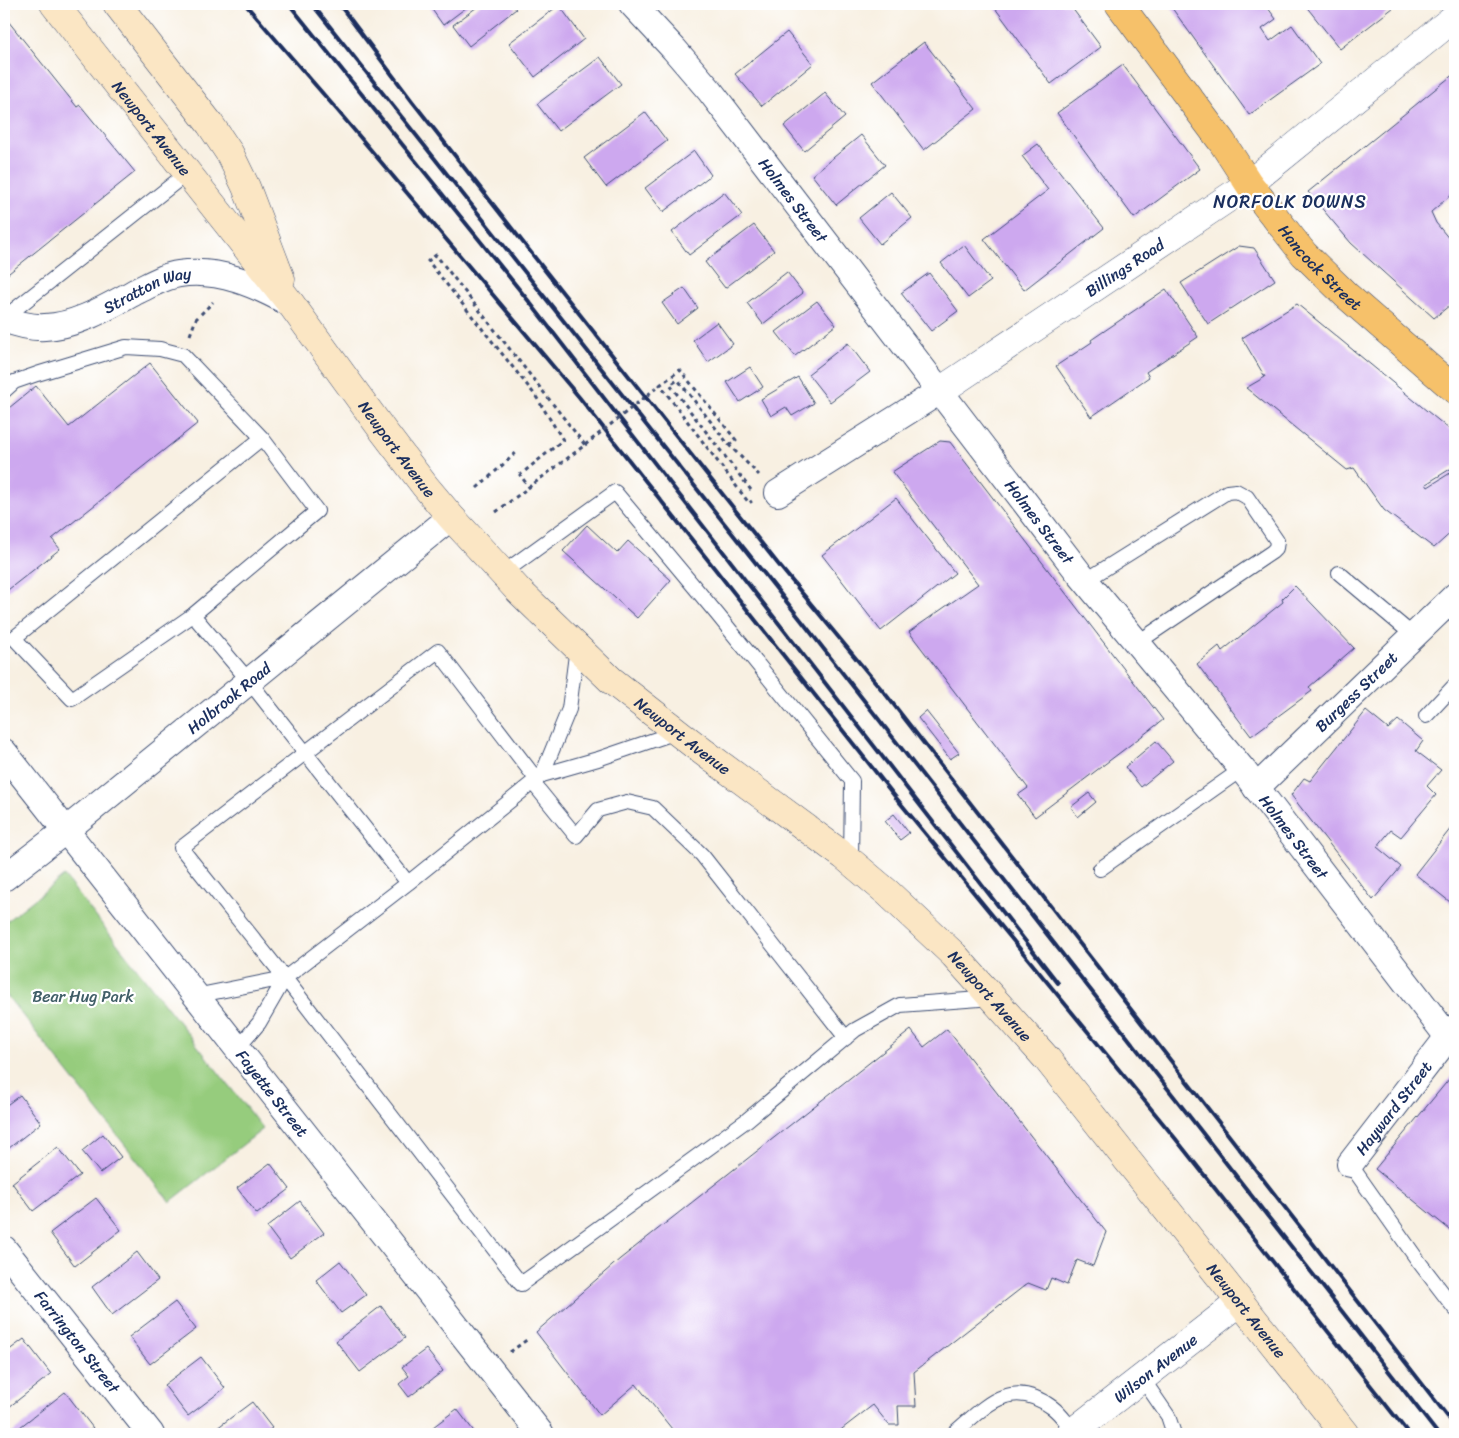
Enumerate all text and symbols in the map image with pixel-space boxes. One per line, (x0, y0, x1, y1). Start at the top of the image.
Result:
street label: Newport Avenue (104, 74, 199, 183)
street label: Holmes Street (751, 151, 836, 250)
district label: NORFOLK DOWNS (1213, 186, 1367, 218)
street label: Hancock Street (1271, 218, 1369, 318)
street label: Billings Road (1079, 230, 1172, 305)
street label: Stratton Way (98, 259, 193, 322)
street label: Newport Avenue (350, 394, 443, 505)
street label: Holmes Street (997, 473, 1082, 571)
street label: Burgess Street (1308, 644, 1405, 739)
street label: Holbrook Road (180, 654, 279, 742)
street label: Newport Avenue (628, 689, 737, 783)
street label: Holmes Street (1251, 788, 1336, 886)
street label: Newport Avenue (941, 943, 1039, 1049)
park label: Bear Hug Park (32, 982, 134, 1011)
street label: Fayette Street (228, 1043, 316, 1144)
street label: Hayward Street (1348, 1054, 1440, 1162)
street label: Newport Avenue (1199, 1256, 1294, 1365)
street label: Farrington Street (27, 1284, 128, 1400)
street label: Wilson Avenue (1107, 1326, 1204, 1411)

